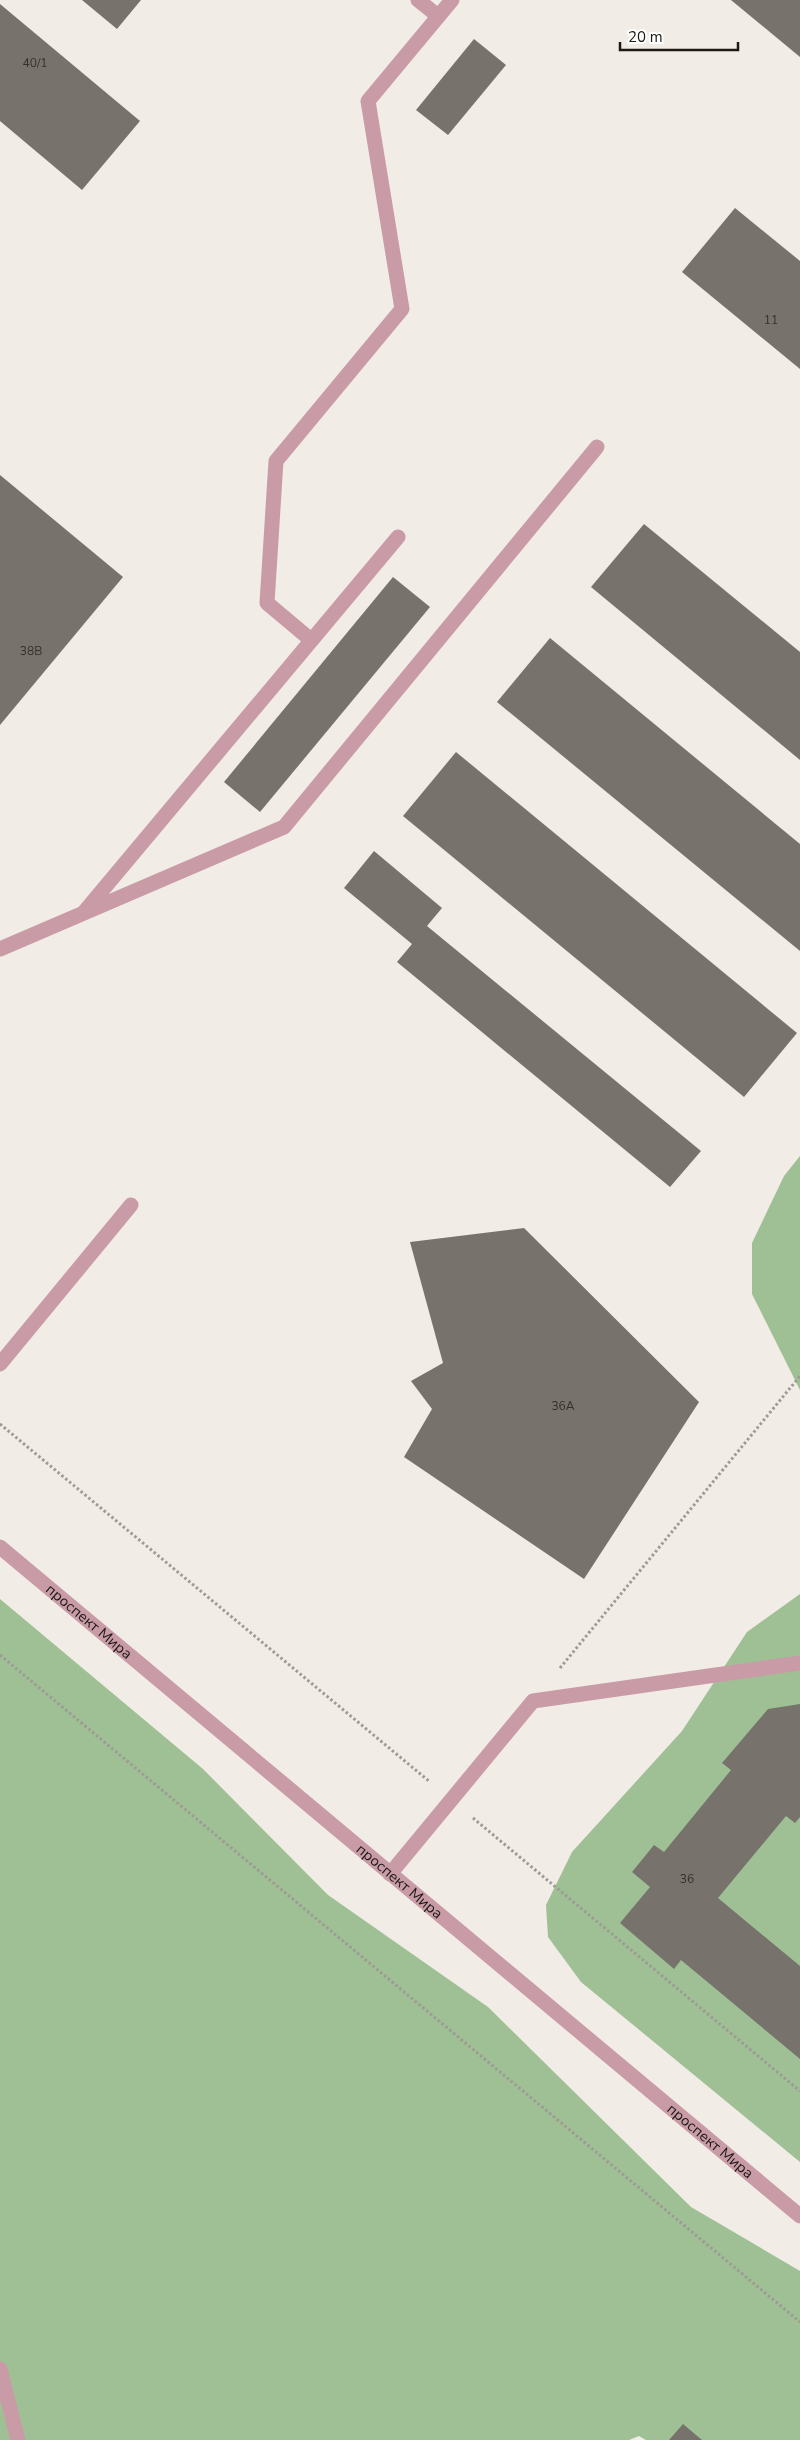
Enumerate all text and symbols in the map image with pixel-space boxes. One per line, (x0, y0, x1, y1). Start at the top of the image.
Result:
scale bar (620, 20, 738, 52)
text: 20 m (628, 27, 663, 47)
house number: 40/1 (23, 55, 48, 71)
house number: 11 (764, 312, 778, 328)
house number: 38В (20, 643, 42, 659)
house number: 36А (551, 1398, 575, 1414)
street label: проспект Мира (41, 1579, 137, 1663)
street label: проспект Мира (352, 1839, 447, 1923)
house number: 36 (680, 1871, 694, 1887)
street label: проспект Мира (663, 2099, 758, 2183)

